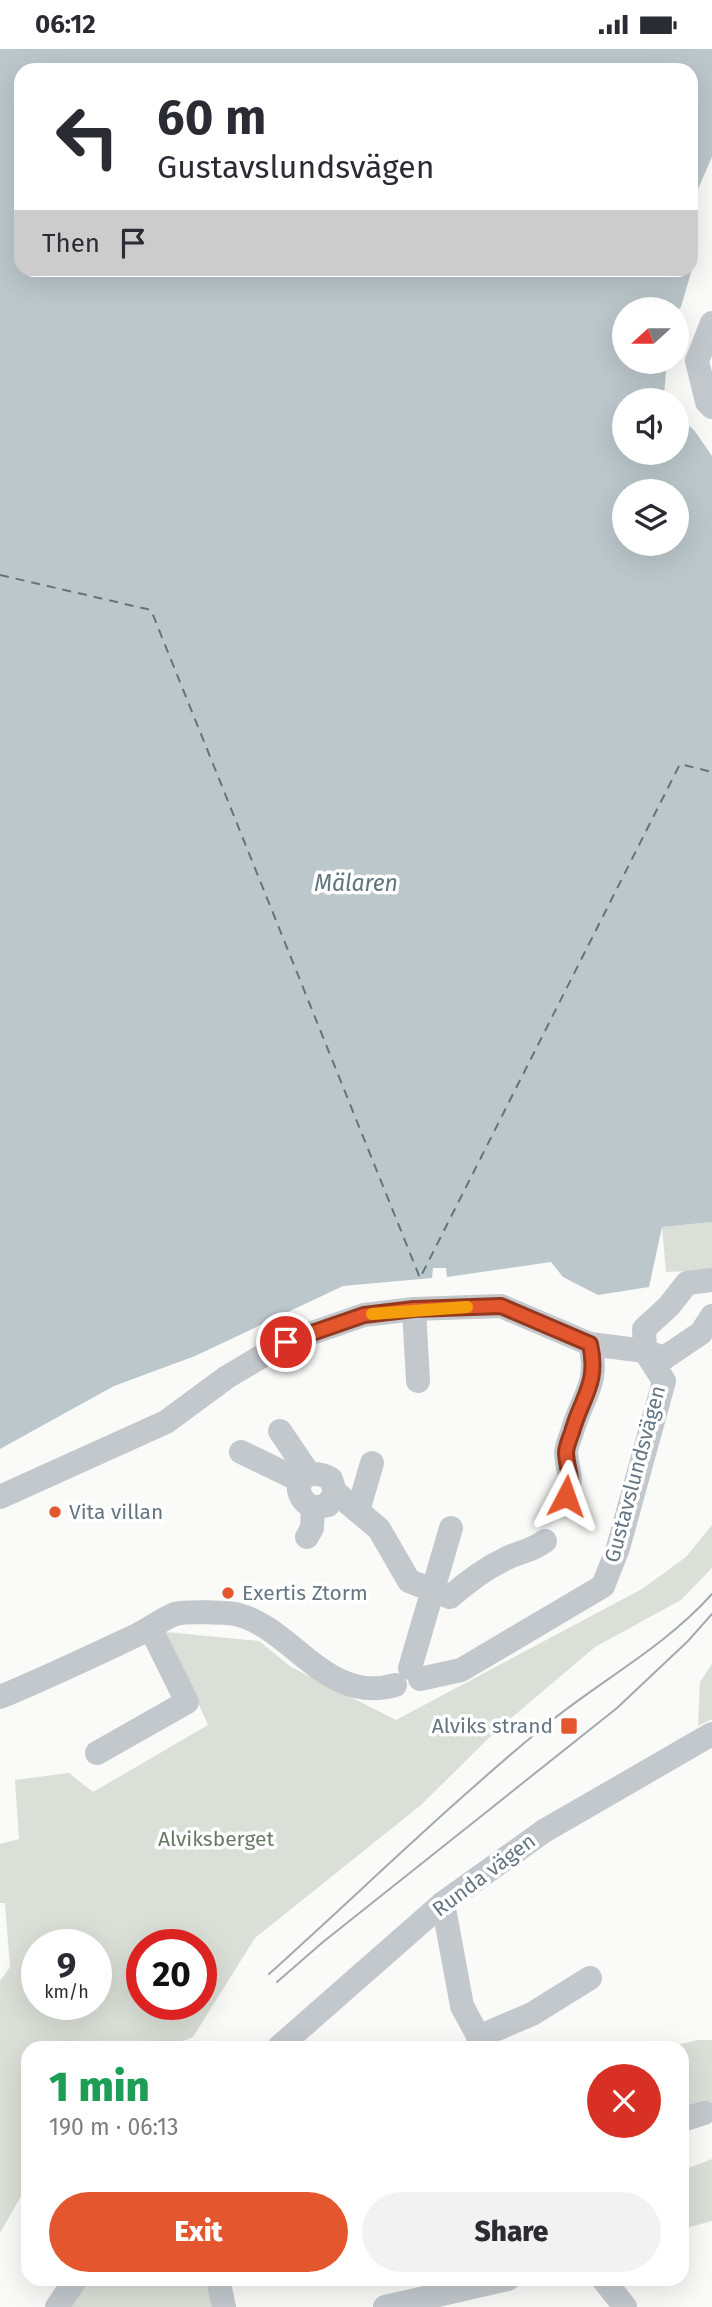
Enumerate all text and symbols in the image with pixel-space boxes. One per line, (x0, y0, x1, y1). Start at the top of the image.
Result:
text: 06:12 (35, 9, 96, 40)
text: 60 m (157, 88, 266, 147)
icon: left (42, 91, 133, 182)
text: Gustavslundsvägen (157, 148, 434, 186)
icon: arrive (114, 224, 152, 262)
text: Then (42, 228, 100, 259)
north arrow (612, 297, 690, 375)
map controls (612, 297, 689, 556)
button: sound (612, 388, 689, 465)
button: layers (612, 479, 689, 556)
water label: Mälaren (314, 869, 398, 897)
pin (256, 1312, 316, 1372)
icon: arrive (267, 1323, 305, 1361)
street label: Gustavslundsvägen (599, 1383, 671, 1565)
position arrow (529, 1459, 603, 1533)
place label: Vita villan (69, 1499, 163, 1525)
marker: Vita villan (47, 1504, 63, 1520)
place label: Exertis Ztorm (242, 1580, 368, 1606)
marker: Exertis Ztorm (220, 1585, 236, 1601)
place label: Alviks strand (432, 1713, 553, 1739)
marker: Alviks strand (559, 1716, 579, 1736)
park label: Alviksberget (158, 1826, 274, 1852)
street label: Runda vägen (427, 1828, 541, 1922)
speed limit sign: 20 (126, 1929, 217, 2020)
text: 9 (57, 1944, 76, 1986)
text: km/h (44, 1981, 89, 2003)
text: 1 min (49, 2062, 150, 2112)
button: close (587, 2064, 661, 2138)
text: 190 m · 06:13 (49, 2113, 179, 2141)
button: Exit (49, 2192, 348, 2272)
button: Share (362, 2192, 661, 2272)

